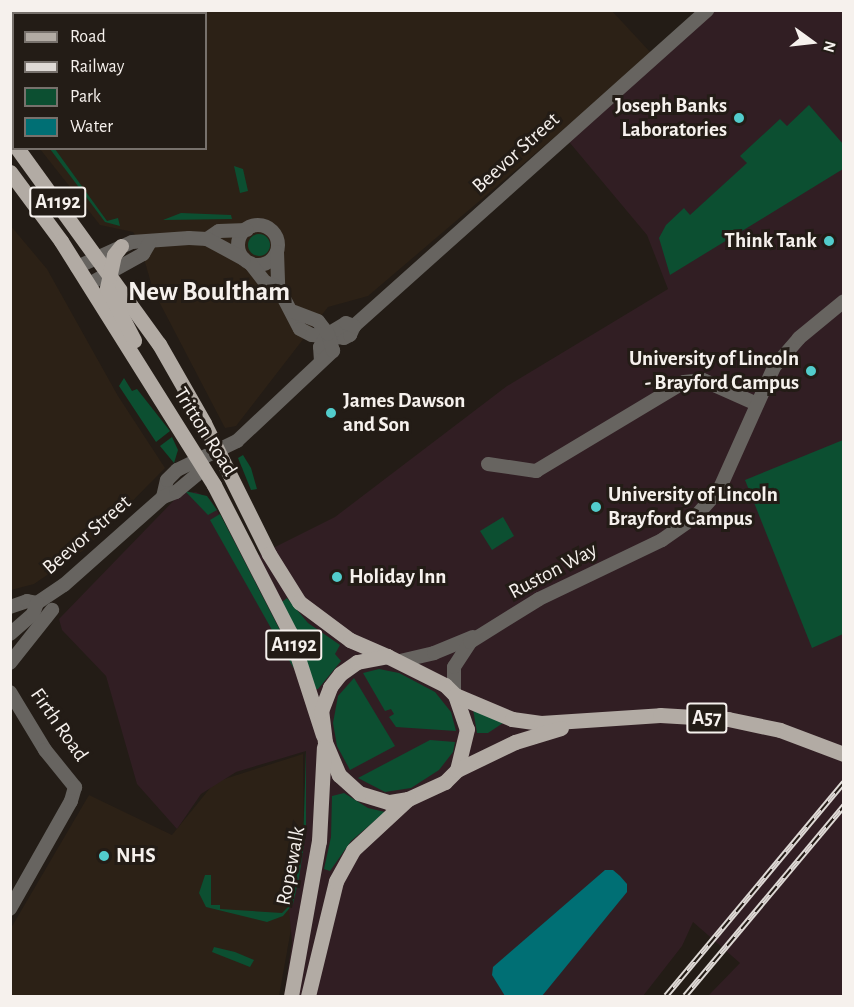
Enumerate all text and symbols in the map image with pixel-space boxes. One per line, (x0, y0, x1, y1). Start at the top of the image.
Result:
legend (12, 12, 207, 150)
north arrow (782, 12, 842, 72)
text: Road (70, 28, 106, 46)
text: N (820, 39, 839, 54)
text: Railway (70, 58, 124, 76)
text: Park (70, 88, 101, 106)
place label: Joseph Banks Laboratories (615, 93, 727, 143)
street label: Beevor Street (467, 107, 565, 199)
marker: Joseph Banks Laboratories (732, 111, 746, 125)
text: Water (70, 118, 113, 136)
road number: A1192 (28, 185, 88, 219)
place label: Think Tank (724, 228, 817, 254)
marker: Think Tank (822, 234, 836, 248)
district label: New Boultham (128, 276, 290, 308)
place label: University of Lincoln - Brayford Campus (629, 346, 799, 396)
marker: University of Lincoln - Brayford Campus (804, 364, 818, 378)
street label: Tritton Road (168, 383, 242, 481)
place label: James Dawson and Son (343, 388, 465, 438)
marker: James Dawson and Son (324, 406, 338, 420)
place label: University of Lincoln Brayford Campus (608, 482, 778, 532)
street label: Beevor Street (38, 490, 136, 580)
marker: University of Lincoln Brayford Campus (589, 500, 603, 514)
street label: Ruston Way (504, 537, 602, 605)
place label: Holiday Inn (349, 564, 446, 590)
marker: Holiday Inn (330, 570, 344, 584)
road number: A1192 (264, 628, 324, 662)
street label: Firth Road (25, 683, 93, 767)
road number: A57 (686, 701, 728, 735)
street label: Ropewalk (271, 824, 311, 908)
place label: NHS (116, 843, 156, 869)
marker: NHS (97, 849, 111, 863)

